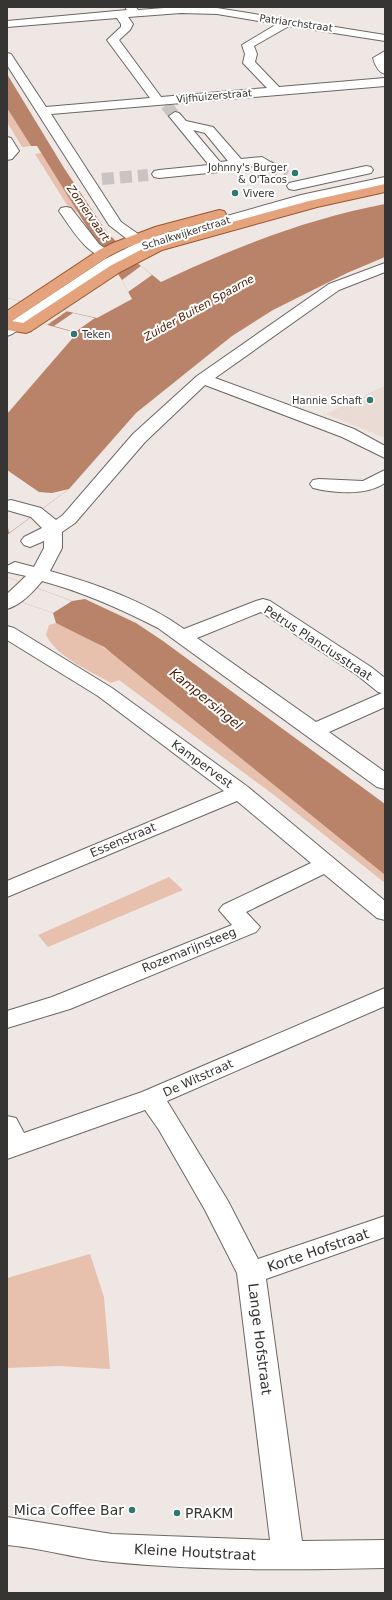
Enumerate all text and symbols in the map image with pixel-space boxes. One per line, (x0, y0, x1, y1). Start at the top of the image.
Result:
street label: Patriarchstraat (259, 12, 333, 34)
street label: Vijfhuizerstraat (176, 87, 252, 105)
place label: Johnny's Burger & O'Tacos (207, 162, 288, 185)
marker: Johnny's Burger & O'Tacos (290, 168, 300, 178)
water label: Zomervaart (63, 182, 112, 244)
marker: Vivere (230, 188, 240, 198)
place label: Vivere (243, 188, 275, 199)
street label: Schalkwijkerstraat (141, 214, 232, 252)
water label: Zuider Buiten Spaarne (141, 272, 257, 344)
marker: Teken (69, 329, 79, 339)
place label: Teken (81, 329, 111, 340)
place label: Hannie Schaft (292, 395, 362, 406)
marker: Hannie Schaft (365, 395, 375, 405)
street label: Petrus Planciusstraat (261, 603, 375, 683)
water label: Kampersingel (167, 665, 246, 733)
street label: Kampervest (169, 737, 236, 791)
street label: Essenstraat (88, 820, 158, 860)
street label: Rozemarijnsteeg (140, 925, 238, 975)
street label: De Witstraat (161, 1056, 236, 1100)
street label: Korte Hofstraat (265, 1225, 371, 1275)
street label: Lange Hofstraat (245, 1282, 275, 1396)
place label: Mica Coffee Bar (14, 1502, 124, 1518)
marker: Mica Coffee Bar (127, 1505, 137, 1515)
place label: PRAKM (185, 1505, 233, 1521)
marker: PRAKM (172, 1508, 182, 1518)
street label: Kleine Houtstraat (134, 1541, 257, 1563)

